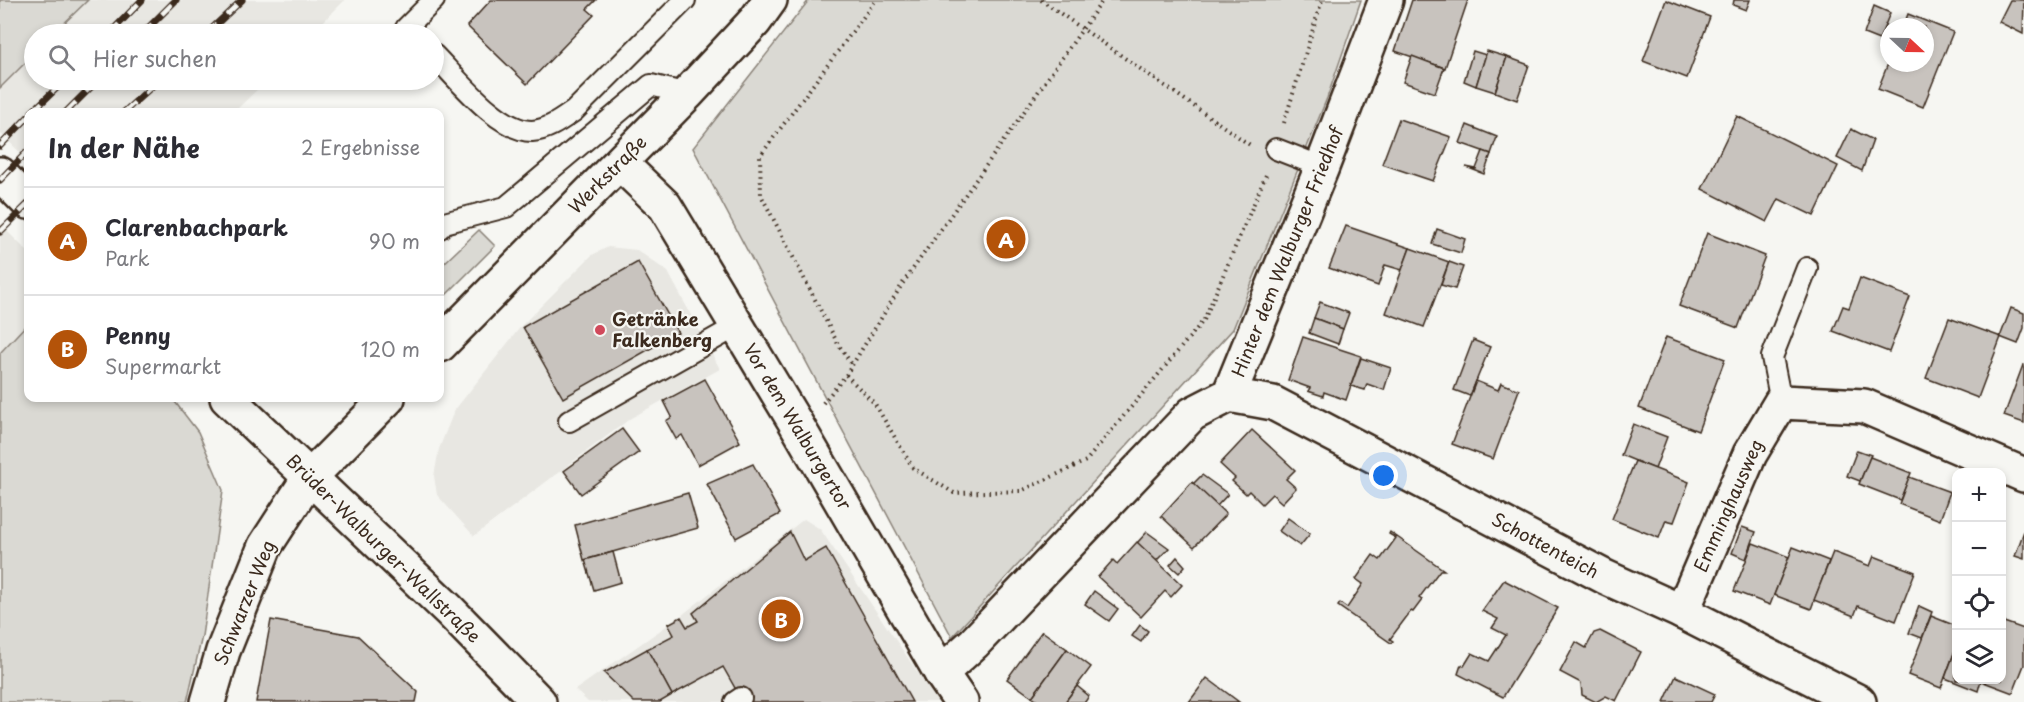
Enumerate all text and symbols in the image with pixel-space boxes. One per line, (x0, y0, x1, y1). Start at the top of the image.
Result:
north arrow (1880, 18, 1934, 72)
search box (24, 24, 444, 90)
icon: search (45, 41, 78, 74)
text: Hier suchen (93, 41, 217, 74)
street label: Hinter dem Walburger Friedhof (1224, 120, 1350, 381)
text: In der Nähe (48, 128, 200, 167)
street label: Werkstraße (562, 129, 652, 219)
text: 2 Ergebnisse (301, 132, 420, 162)
text: Clarenbachpark (105, 210, 288, 243)
pin: A (986, 216, 1026, 262)
text: A (60, 226, 75, 256)
text: 90 m (369, 226, 420, 256)
text: Park (105, 243, 150, 273)
place label: Getränke Falkenberg (612, 305, 712, 353)
text: Penny (105, 318, 171, 351)
marker: Getränke Falkenberg (593, 323, 607, 337)
text: B (61, 334, 74, 364)
text: 120 m (361, 334, 420, 364)
street label: Vor dem Walburgertor (738, 338, 859, 515)
text: Supermarkt (105, 351, 221, 381)
street label: Emminghausweg (1686, 435, 1769, 576)
street label: Brüder-Walburger-Wallstraße (281, 447, 487, 648)
your location (1369, 461, 1398, 490)
map controls (1952, 468, 2006, 684)
button: + (1952, 468, 2006, 522)
street label: Schottenteich (1487, 505, 1604, 584)
button: − (1952, 522, 2006, 576)
street label: Schwarzer Weg (206, 536, 281, 669)
button: locate (1952, 576, 2006, 630)
pin: B (762, 596, 800, 642)
button: layers (1952, 630, 2006, 684)

